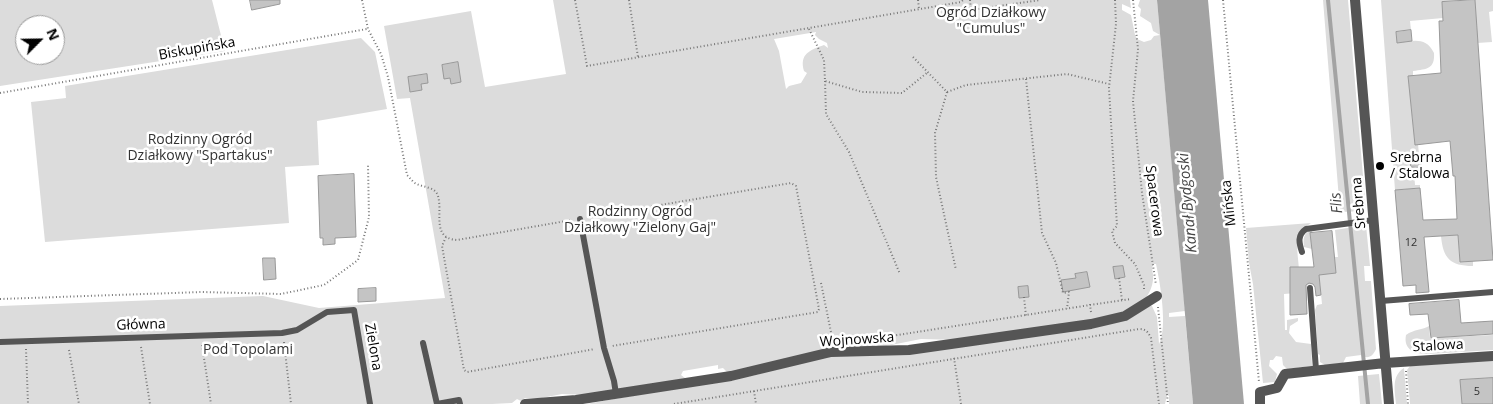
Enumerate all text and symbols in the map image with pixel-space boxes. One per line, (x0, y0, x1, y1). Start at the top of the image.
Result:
park label: Ogród Działkowy "Cumulus" (936, 5, 1046, 38)
north arrow (15, 15, 65, 65)
text: N (42, 25, 64, 43)
street label: Biskupińska (157, 34, 237, 64)
park label: Rodzinny Ogród Działkowy "Spartakus" (127, 132, 273, 164)
place label: Srebrna / Stalowa (1390, 150, 1450, 182)
water label: Kanał Bydgoski (1175, 152, 1201, 254)
marker: Srebrna / Stalowa (1374, 160, 1386, 172)
street label: Spacerowa (1141, 165, 1167, 237)
street label: Srebrna (1348, 176, 1370, 230)
street label: Mińska (1218, 179, 1240, 227)
water label: Flis (1327, 192, 1347, 214)
park label: Rodzinny Ogród Działkowy "Zielony Gaj" (564, 204, 716, 236)
house number: 12 (1405, 236, 1417, 250)
street label: Główna (116, 316, 166, 334)
street label: Zielona (361, 322, 385, 372)
street label: Wojnowska (819, 329, 895, 351)
street label: Stalowa (1412, 336, 1464, 356)
park label: Pod Topolami (203, 342, 293, 358)
house number: 5 (1474, 385, 1480, 399)

